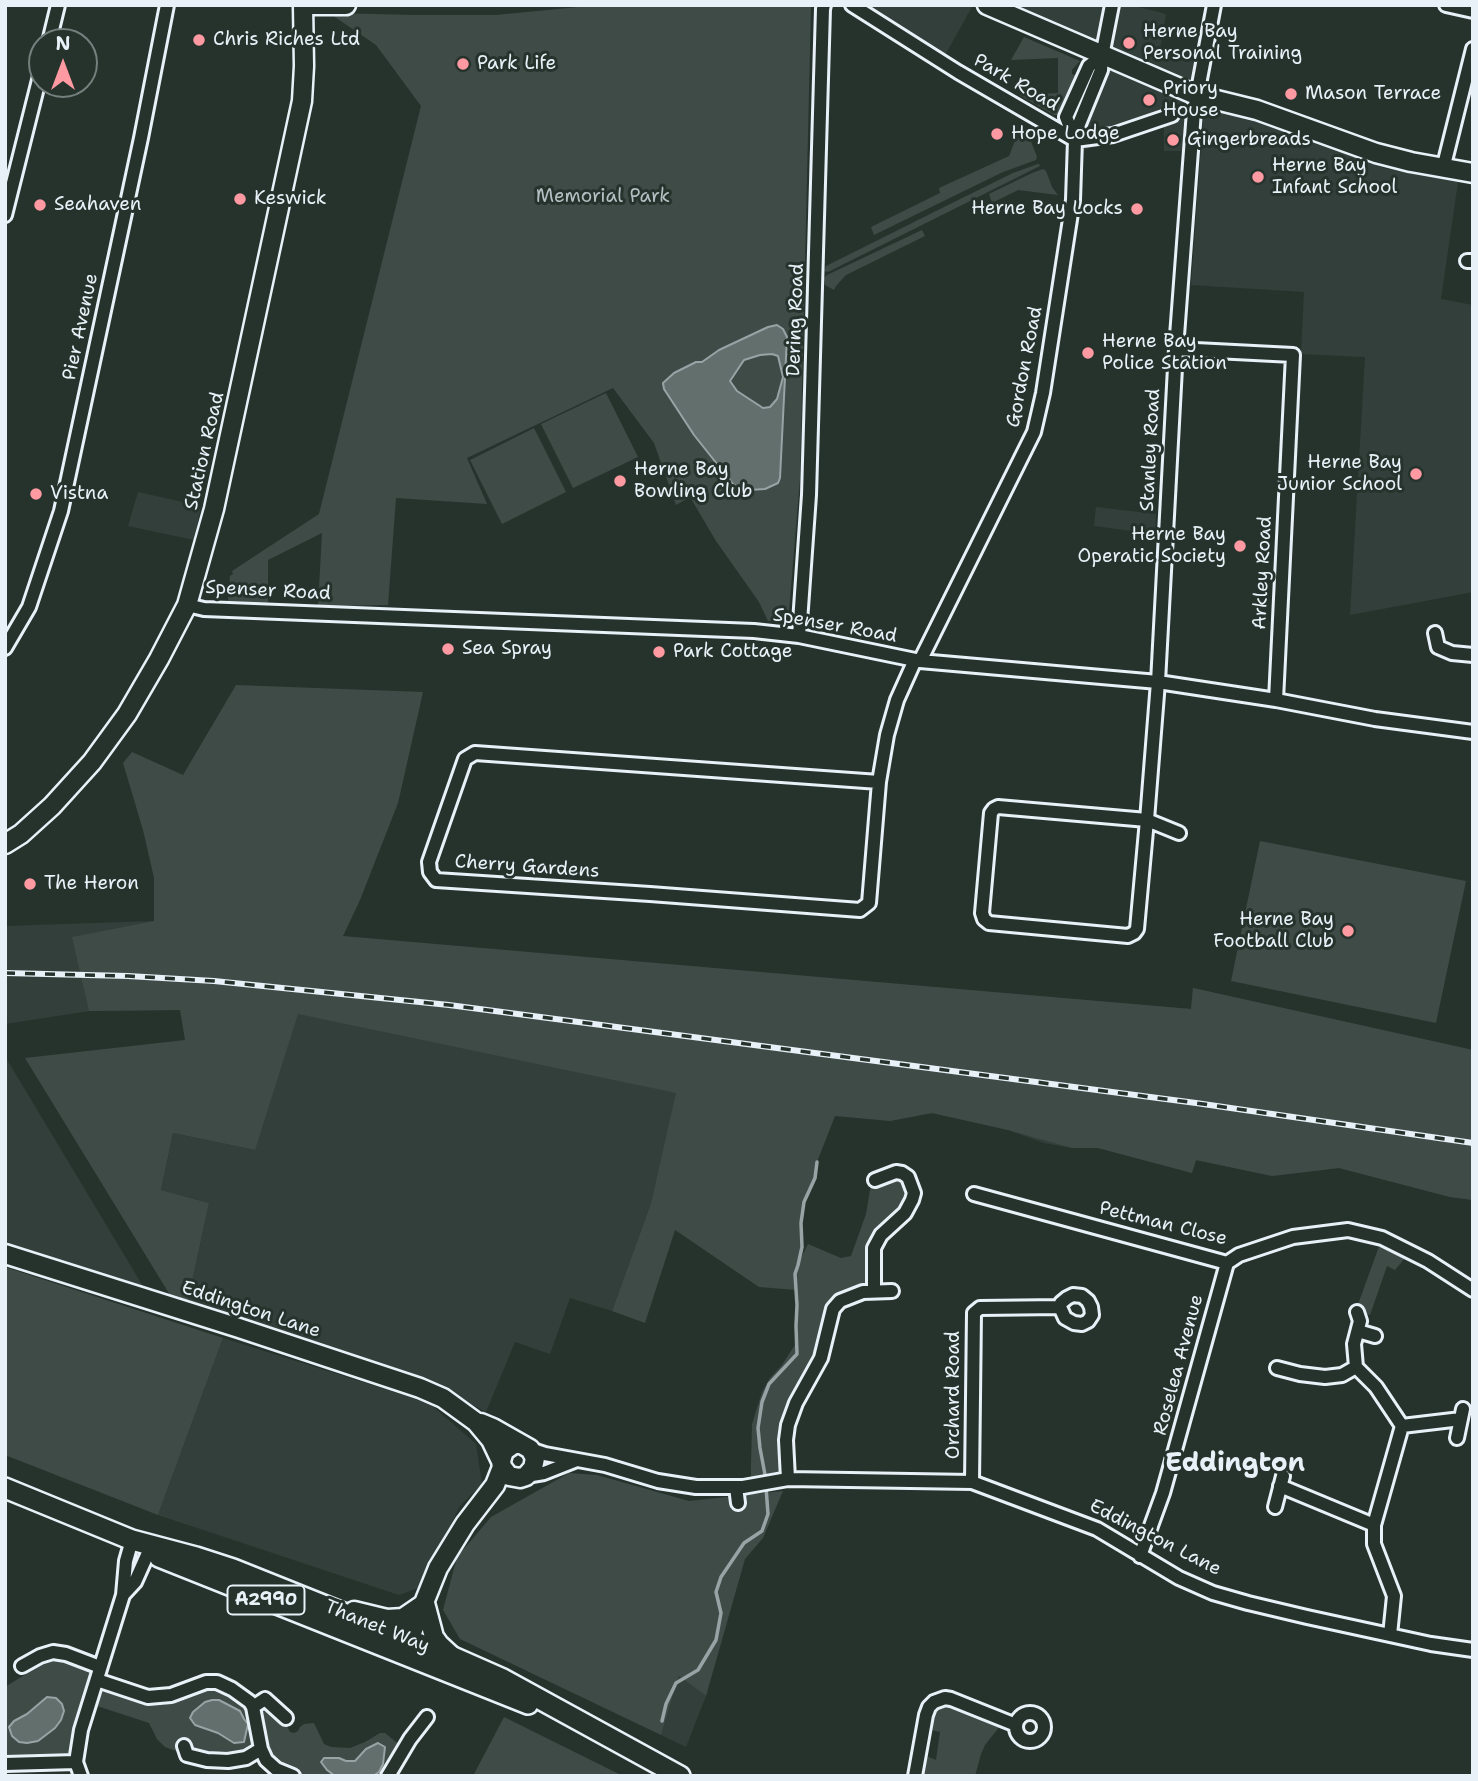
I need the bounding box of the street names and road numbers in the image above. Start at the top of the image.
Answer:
street label: Park Road [969,49,1063,117]
street label: Dering Road [783,263,809,377]
street label: Pier Avenue [59,271,103,383]
street label: Gordon Road [1002,304,1048,430]
street label: Stanley Road [1136,388,1166,512]
street label: Station Road [180,390,230,512]
street label: Arkley Road [1249,516,1277,630]
street label: Spenser Road [205,576,331,606]
street label: Spenser Road [771,604,899,648]
street label: Cherry Gardens [454,851,600,883]
street label: Pettman Close [1097,1197,1229,1251]
street label: Eddington Lane [179,1277,323,1343]
street label: Roselea Avenue [1149,1292,1209,1438]
street label: Orchard Road [943,1331,965,1459]
street label: Eddington Lane [1085,1495,1225,1581]
road number: A2990 [228,1586,304,1615]
street label: Thanet Way [321,1596,433,1658]

